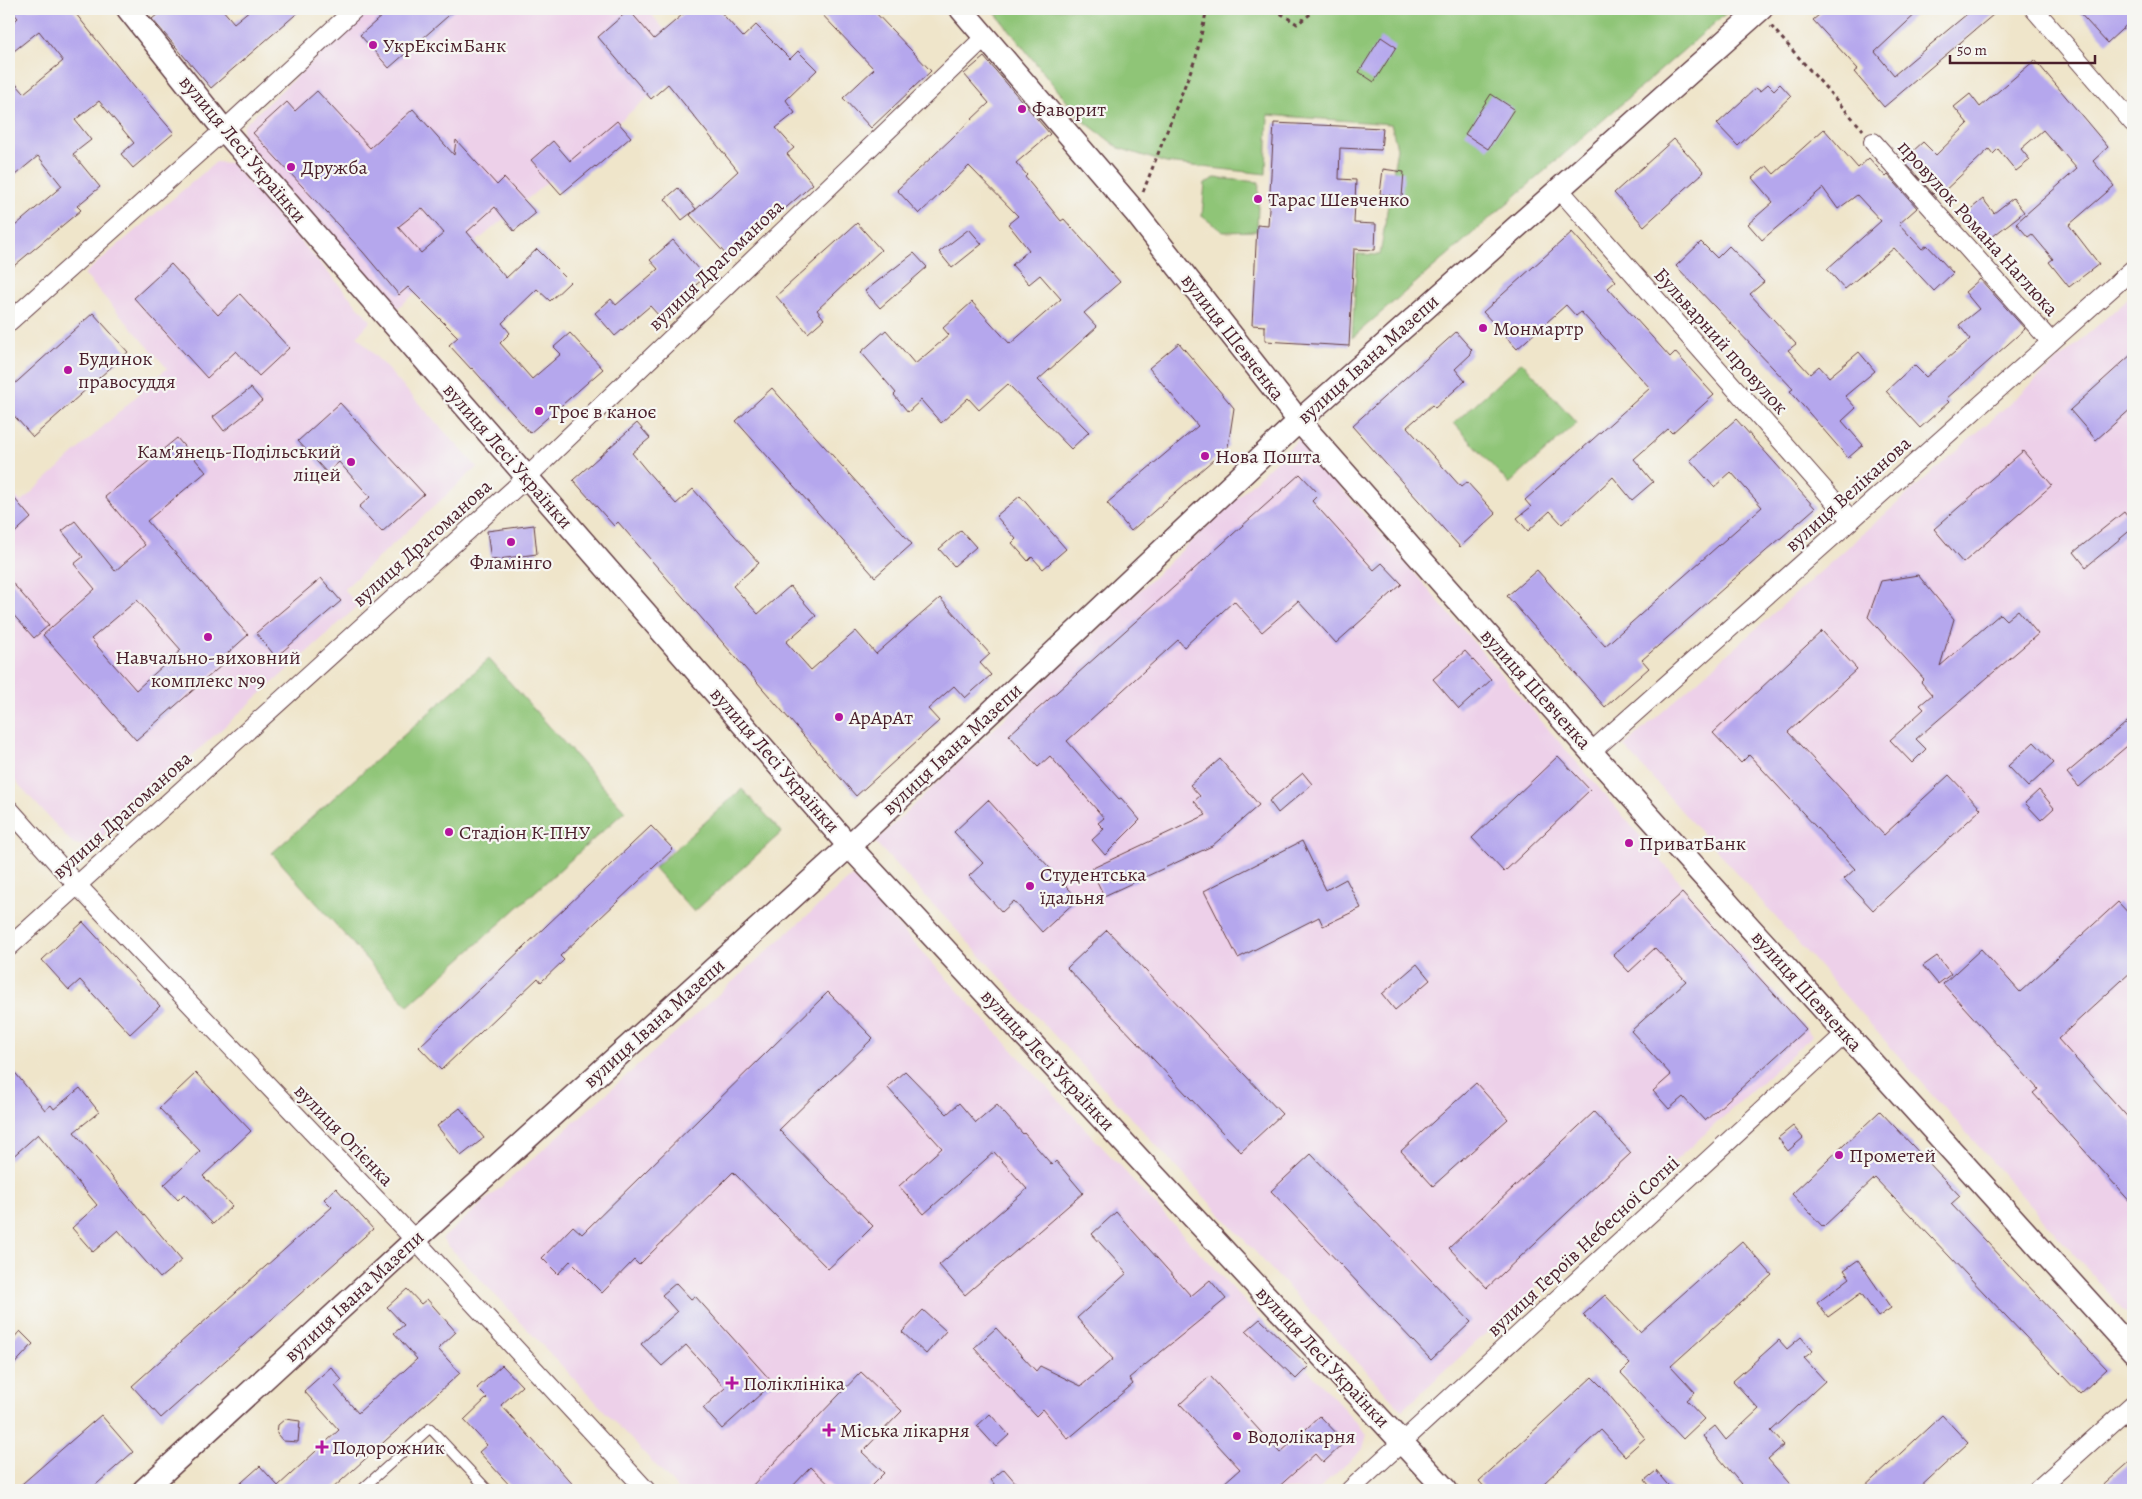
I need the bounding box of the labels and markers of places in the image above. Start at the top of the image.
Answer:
place label: УкрЕксімБанк [383,32,506,59]
marker: УкрЕксімБанк [367,39,379,51]
place label: Фаворит [1032,96,1106,123]
marker: Фаворит [1016,103,1028,115]
place label: Дружба [301,154,369,181]
marker: Дружба [285,161,297,173]
place label: Тарас Шевченко [1268,186,1409,213]
marker: Тарас Шевченко [1252,193,1264,205]
place label: Монмартр [1493,315,1584,342]
marker: Монмартр [1477,322,1489,334]
place label: Будинок правосуддя [78,345,176,395]
marker: Будинок правосуддя [62,364,74,376]
place label: Троє в каноє [549,398,657,425]
marker: Троє в каноє [533,405,545,417]
place label: Кам'янець-Подільський ліцей [137,438,341,488]
place label: Нова Пошта [1215,443,1322,470]
marker: Нова Пошта [1199,450,1211,462]
marker: Кам'янець-Подільський ліцей [345,456,357,468]
marker: Фламінго [505,536,517,548]
place label: Фламінго [470,549,552,576]
marker: Навчально-виховний комплекс №9 [202,631,214,643]
place label: Навчально-виховний комплекс №9 [115,644,301,694]
place label: АрАрАт [848,704,913,731]
marker: АрАрАт [833,711,845,723]
place label: Стадіон К-ПНУ [459,819,591,846]
marker: Стадіон К-ПНУ [443,826,455,838]
place label: ПриватБанк [1639,830,1746,857]
marker: ПриватБанк [1623,837,1635,849]
place label: Студентська їдальня [1040,861,1147,911]
marker: Студентська їдальня [1024,880,1036,892]
place label: Прометей [1849,1142,1936,1169]
marker: Прометей [1833,1149,1845,1161]
place label: Поліклініка [743,1370,846,1397]
marker: Поліклініка [725,1376,739,1390]
place label: Міська лікарня [840,1417,970,1444]
marker: Міська лікарня [822,1423,836,1437]
place label: Водолікарня [1247,1423,1355,1450]
marker: Водолікарня [1231,1430,1243,1442]
place label: Подорожник [332,1434,445,1461]
marker: Подорожник [316,1441,328,1453]

